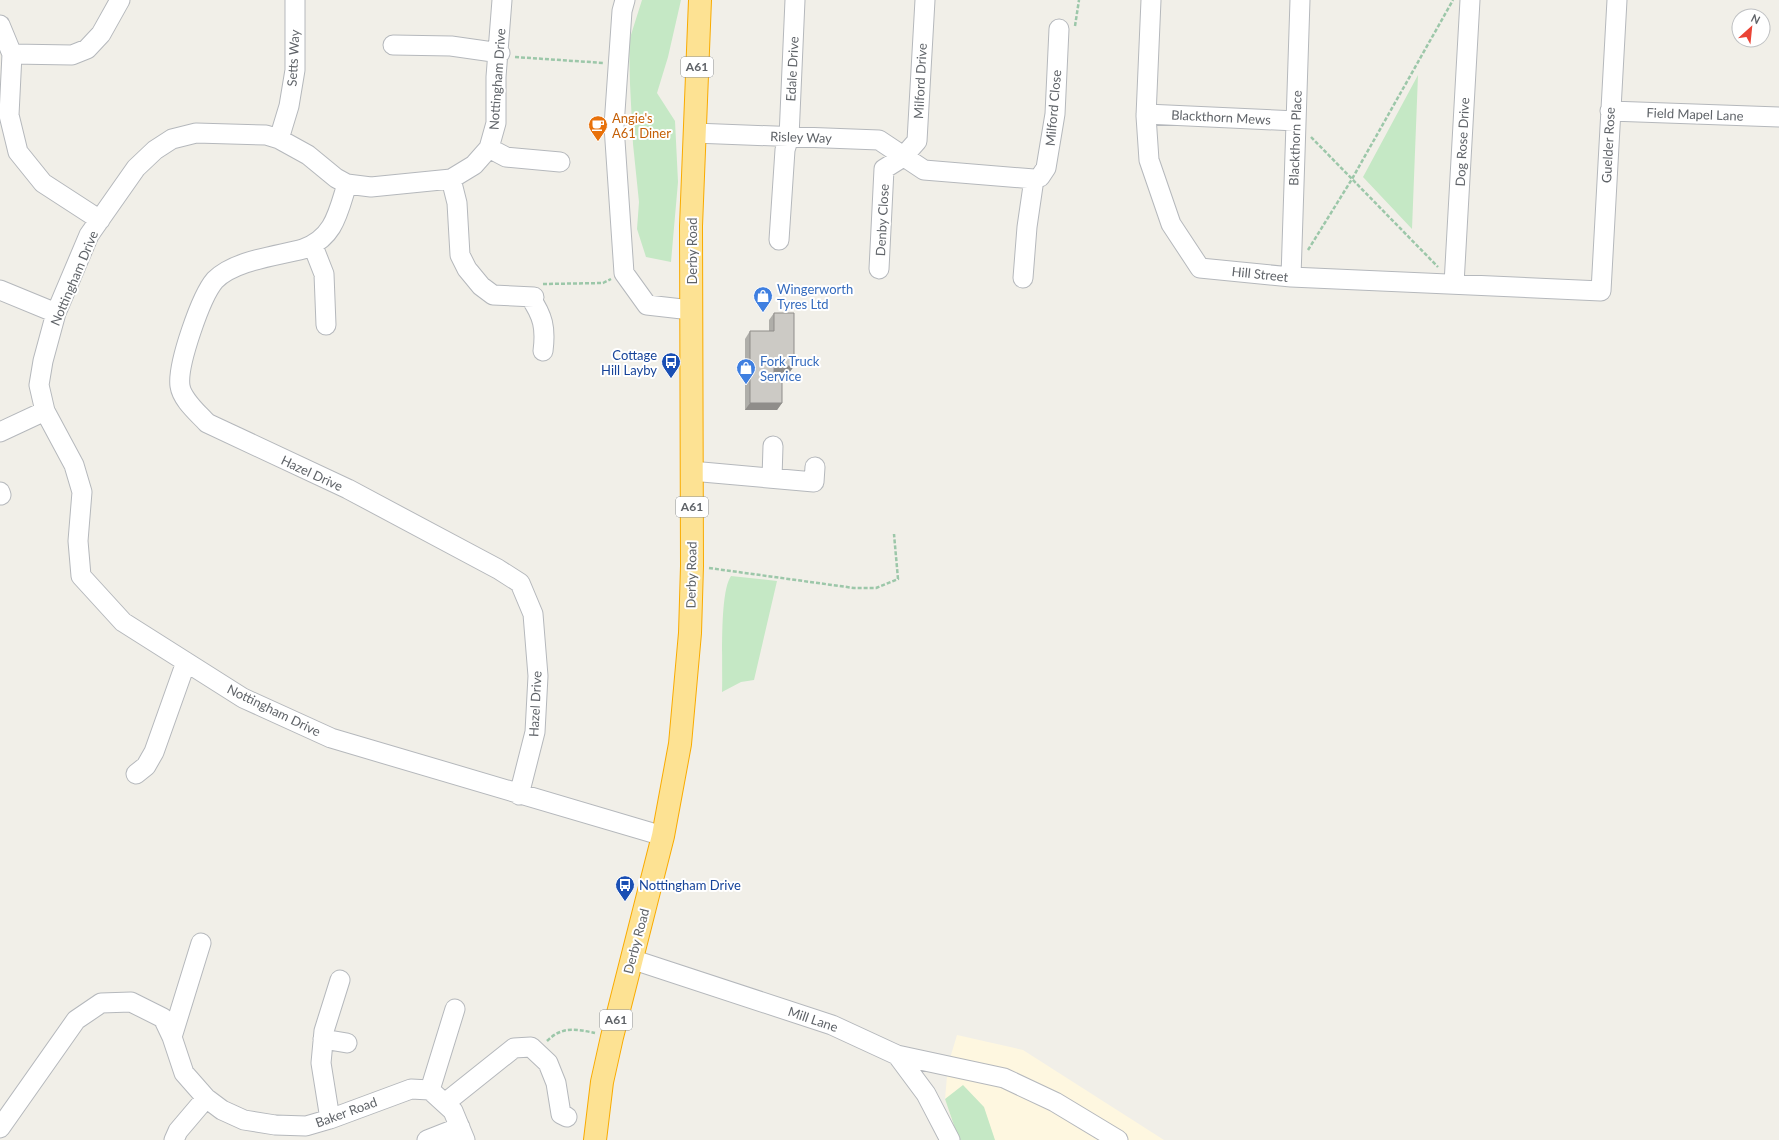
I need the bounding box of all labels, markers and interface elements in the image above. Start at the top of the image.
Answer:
north arrow [1731,8,1771,48]
text: N [1749,11,1762,26]
street label: Nottingham Drive [485,28,509,130]
street label: Setts Way [284,29,303,87]
street label: Edale Drive [782,36,802,102]
street label: Milford Drive [910,43,930,119]
road number: A61 [681,57,713,77]
street label: Milford Close [1042,69,1064,147]
street label: Blackthorn Place [1285,90,1305,186]
street label: Dog Rose Drive [1452,97,1472,187]
street label: Field Mapel Lane [1646,104,1744,124]
street label: Blackthorn Mews [1171,106,1272,128]
street label: Guelder Rose [1598,106,1618,183]
place label: Angie's A61 Diner [612,110,671,141]
cafe icon: Angie's A61 Diner [587,114,609,142]
street label: Risley Way [770,128,832,146]
street label: Denby Close [872,183,892,257]
street label: Derby Road [684,217,700,285]
street label: Nottingham Drive [47,228,101,328]
street label: Hill Street [1231,263,1289,285]
place label: Wingerworth Tyres Ltd [777,281,853,312]
shop icon: Wingerworth Tyres Ltd [752,285,774,313]
place label: Cottage Hill Layby [601,347,657,378]
bus stop icon: Cottage Hill Layby [660,351,682,379]
place label: Fork Truck Service [760,353,820,384]
shop icon: Fork Truck Service [735,357,757,385]
street label: Hazel Drive [279,452,345,494]
road number: A61 [676,497,708,517]
street label: Derby Road [682,541,700,609]
street label: Hazel Drive [525,670,545,737]
street label: Nottingham Drive [225,680,323,740]
bus stop icon: Nottingham Drive [614,874,636,902]
place label: Nottingham Drive [639,877,741,893]
street label: Derby Road [620,907,652,975]
street label: Mill Lane [786,1003,840,1035]
road number: A61 [600,1010,632,1030]
street label: Baker Road [313,1093,379,1131]

